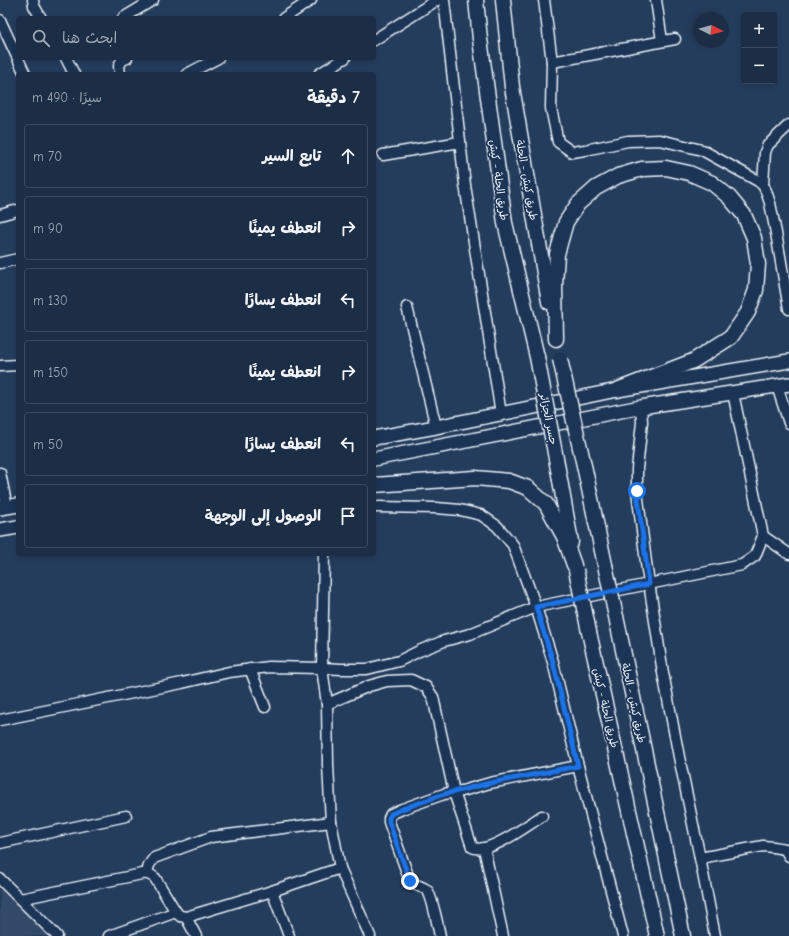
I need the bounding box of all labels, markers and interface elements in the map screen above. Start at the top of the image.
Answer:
north arrow [693,12,729,48]
map controls [741,12,777,84]
button: + [741,12,777,48]
search box [16,16,376,60]
icon: search [30,27,52,49]
text: ابحث هنا [62,29,117,47]
button: − [741,48,777,84]
text: 7 دقيقة [307,88,360,107]
text: سيرًا · 490 m [32,90,102,105]
street label: طريق الحلة - كيش [486,139,511,221]
street label: طريق كيش - الحلة [513,139,540,221]
icon: ahead [337,145,359,167]
text: تابع السير [262,147,321,165]
text: 70 m [33,149,62,164]
icon: right [337,217,359,239]
text: انعطف يمينًا [249,219,321,237]
text: 90 m [33,221,63,236]
icon: left [337,289,359,311]
text: انعطف يسارًا [245,291,321,309]
text: 130 m [33,293,68,308]
icon: right [337,361,359,383]
text: انعطف يمينًا [249,363,321,381]
text: 150 m [33,365,68,380]
street label: جسر الجزائر [537,391,560,446]
icon: left [337,433,359,455]
text: انعطف يسارًا [245,435,321,453]
text: 50 m [33,437,63,452]
route start [628,482,646,500]
icon: arrive [337,505,359,527]
text: الوصول إلى الوجهة [205,507,321,525]
street label: طريق كيش - الحلة [619,662,648,744]
street label: طريق الحلة - كيش [590,667,621,749]
route end [401,872,419,890]

